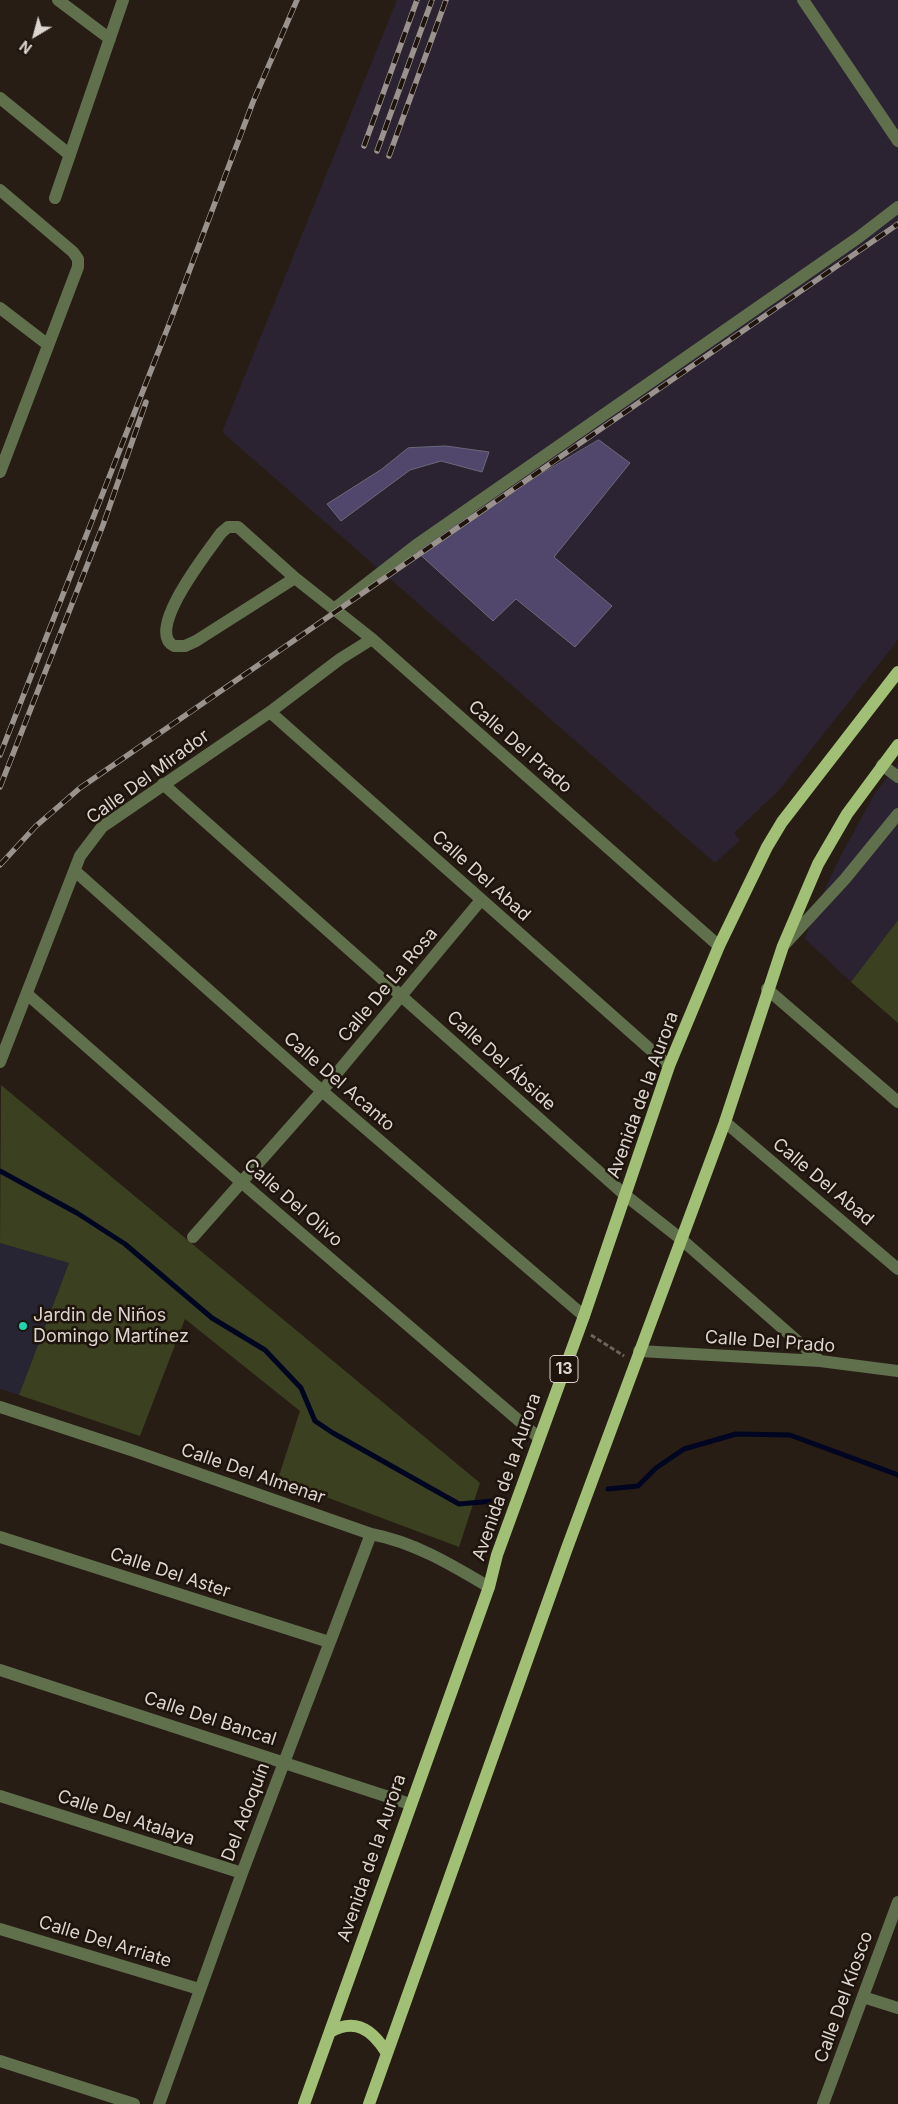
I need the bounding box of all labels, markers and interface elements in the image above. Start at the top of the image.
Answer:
north arrow [10,10,60,60]
text: N [16,37,35,57]
street label: Calle Del Prado [464,696,576,798]
street label: Calle Del Mirador [82,725,214,829]
street label: Calle Del Abad [427,826,535,926]
street label: Calle De La Rosa [334,923,442,1047]
street label: Calle Del Ábside [442,1006,560,1116]
street label: Avenida de la Aurora [603,1009,683,1181]
street label: Calle Del Acanto [279,1028,399,1136]
street label: Calle Del Abad [768,1133,878,1231]
street label: Calle Del Olivo [239,1154,347,1252]
place label: Jardin de Niños Domingo Martínez [33,1305,189,1348]
marker: Jardin de Niños Domingo Martínez [17,1320,29,1332]
street label: Calle Del Prado [704,1327,836,1357]
road number: 13 [550,1356,578,1382]
street label: Avenida de la Aurora [468,1390,546,1564]
street label: Calle Del Almenar [178,1439,328,1509]
street label: Calle Del Aster [107,1543,233,1603]
street label: Calle Del Bancal [141,1687,279,1751]
street label: Del Adoquín [217,1760,275,1864]
street label: Avenida de la Aurora [333,1771,411,1945]
street label: Calle Del Atalaya [55,1786,197,1850]
street label: Calle Del Arriate [36,1912,174,1972]
street label: Calle Del Kiosco [810,1928,878,2066]

